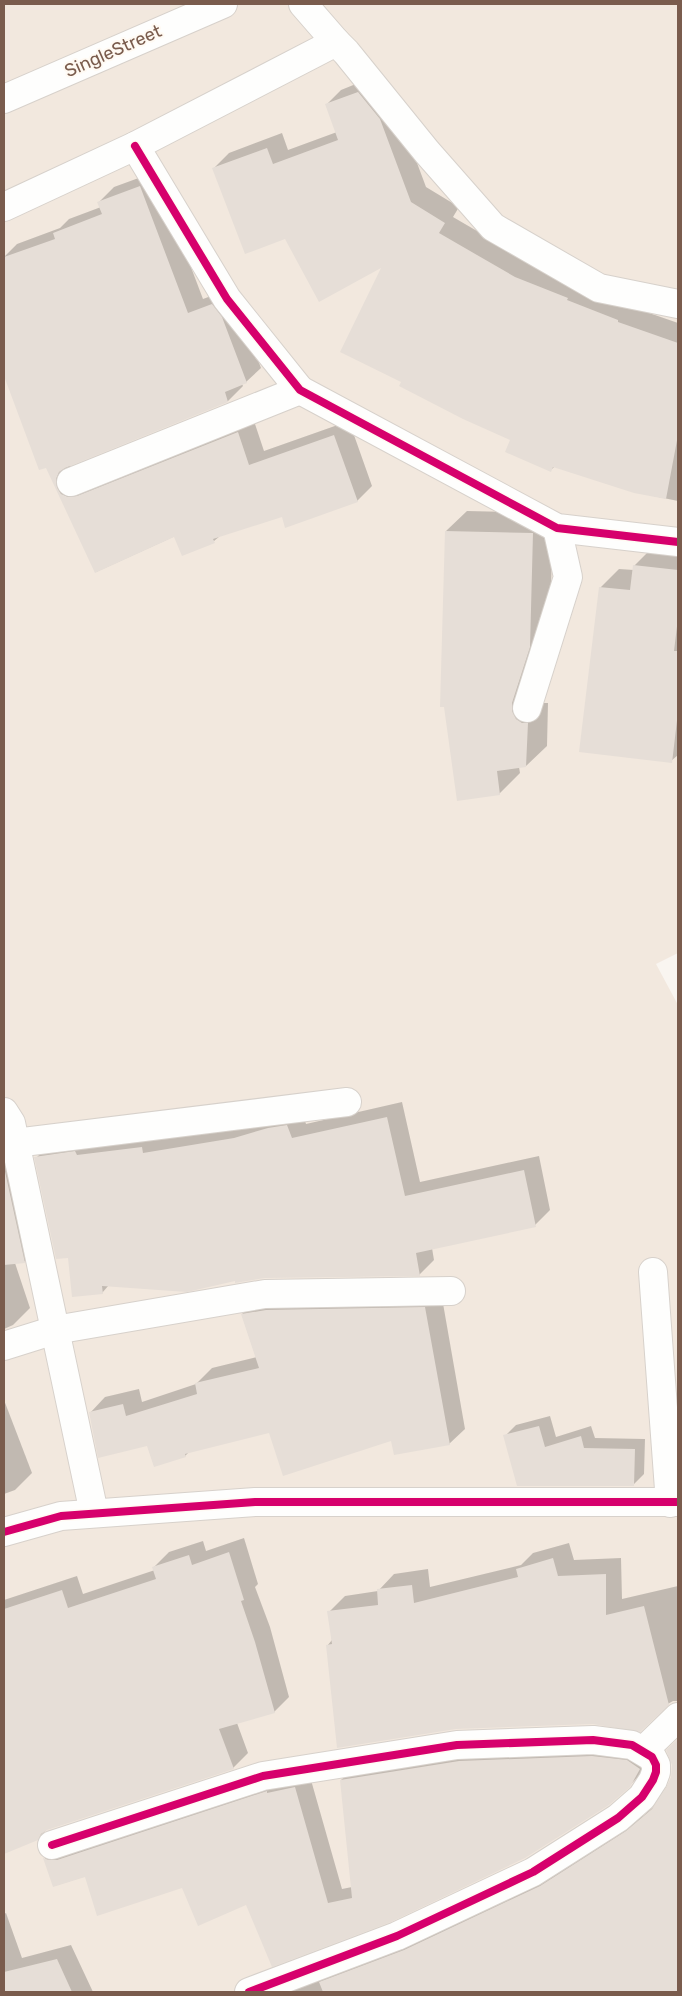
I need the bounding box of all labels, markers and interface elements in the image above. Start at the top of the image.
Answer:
street label: SingleStreet [61,20,165,82]

